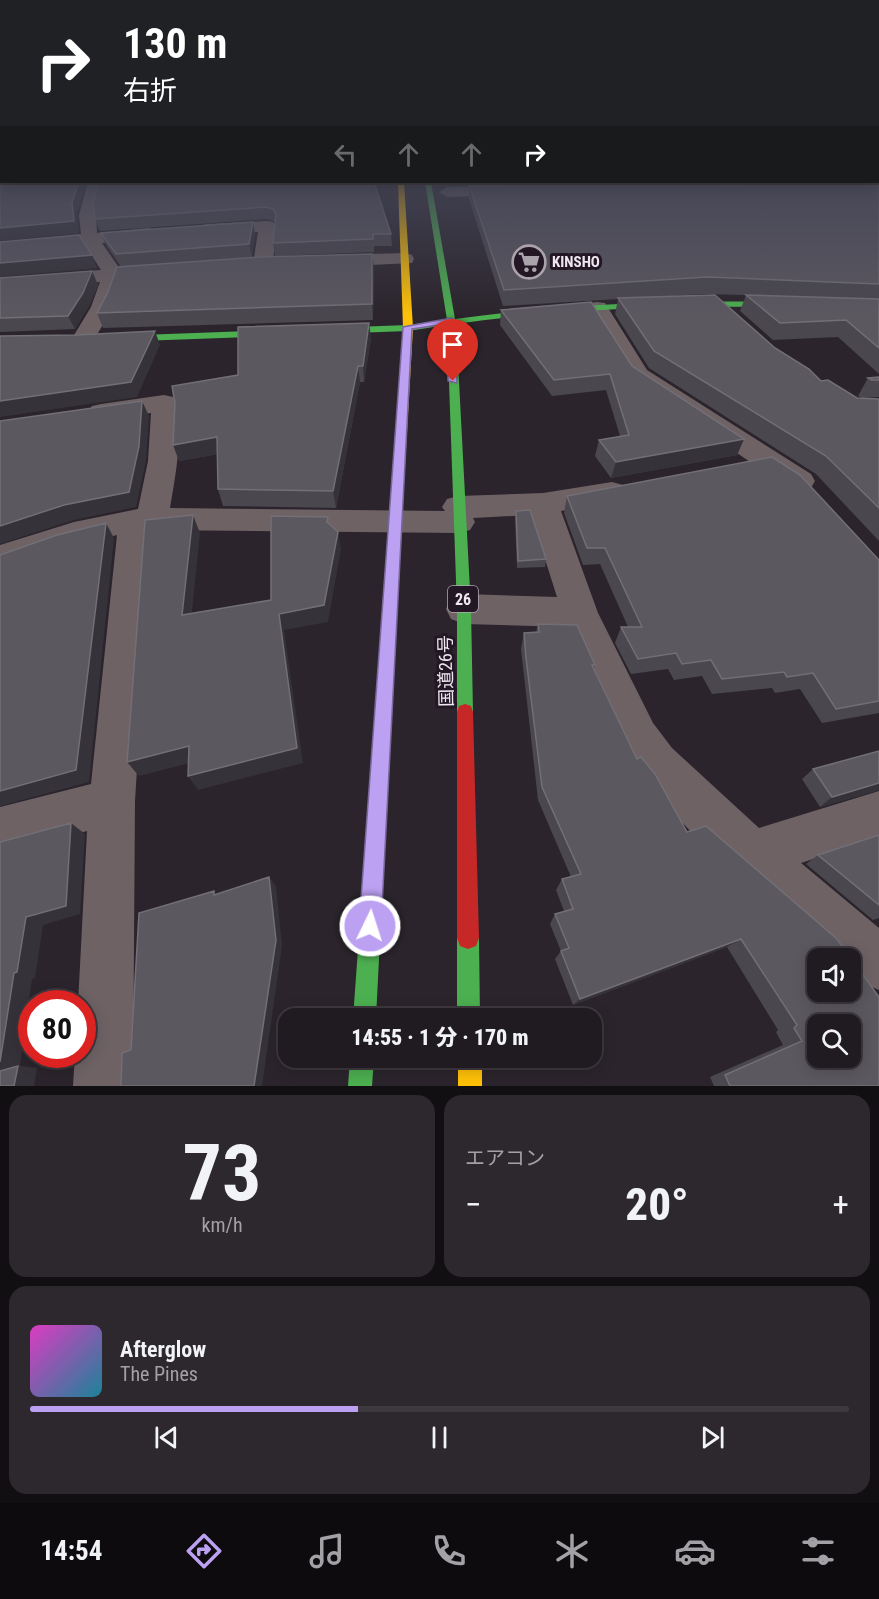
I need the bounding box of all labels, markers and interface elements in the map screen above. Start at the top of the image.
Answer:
text: 130 m [123,19,228,68]
icon: right [24,24,102,102]
text: 右折 [123,75,177,107]
icon: left [329,138,362,171]
icon: ahead [392,138,425,171]
icon: ahead [455,138,488,171]
icon: right [518,138,551,171]
supermarket icon: KINSHO [511,244,547,280]
place label: KINSHO [552,253,600,271]
pin [427,319,478,381]
icon: arrive [436,328,469,361]
road number: 26 [448,586,478,612]
street label: 国道26号 [434,635,457,707]
position arrow [338,894,402,958]
map controls [807,948,861,1068]
button: sound [807,948,861,1002]
speed limit sign: 80 [18,990,96,1068]
button: search [807,1014,861,1068]
text: 14:55 · 1 分 · 170 m [351,1025,529,1050]
text: 73 [183,1128,261,1219]
text: エアコン [465,1146,545,1170]
text: 20° [625,1178,689,1231]
text: − [465,1185,482,1224]
text: + [833,1185,849,1224]
text: km/h [201,1213,243,1237]
text: Afterglow [120,1337,206,1362]
text: The Pines [120,1362,198,1386]
icon: previous [150,1421,183,1454]
icon: pause [423,1421,456,1454]
icon: next [696,1421,729,1454]
icon: directions [183,1530,225,1572]
icon: music [306,1530,348,1572]
icon: phone [428,1530,470,1572]
icon: climate [551,1530,593,1572]
icon: car [674,1530,716,1572]
icon: filters [797,1530,839,1572]
text: 14:54 [40,1535,102,1567]

